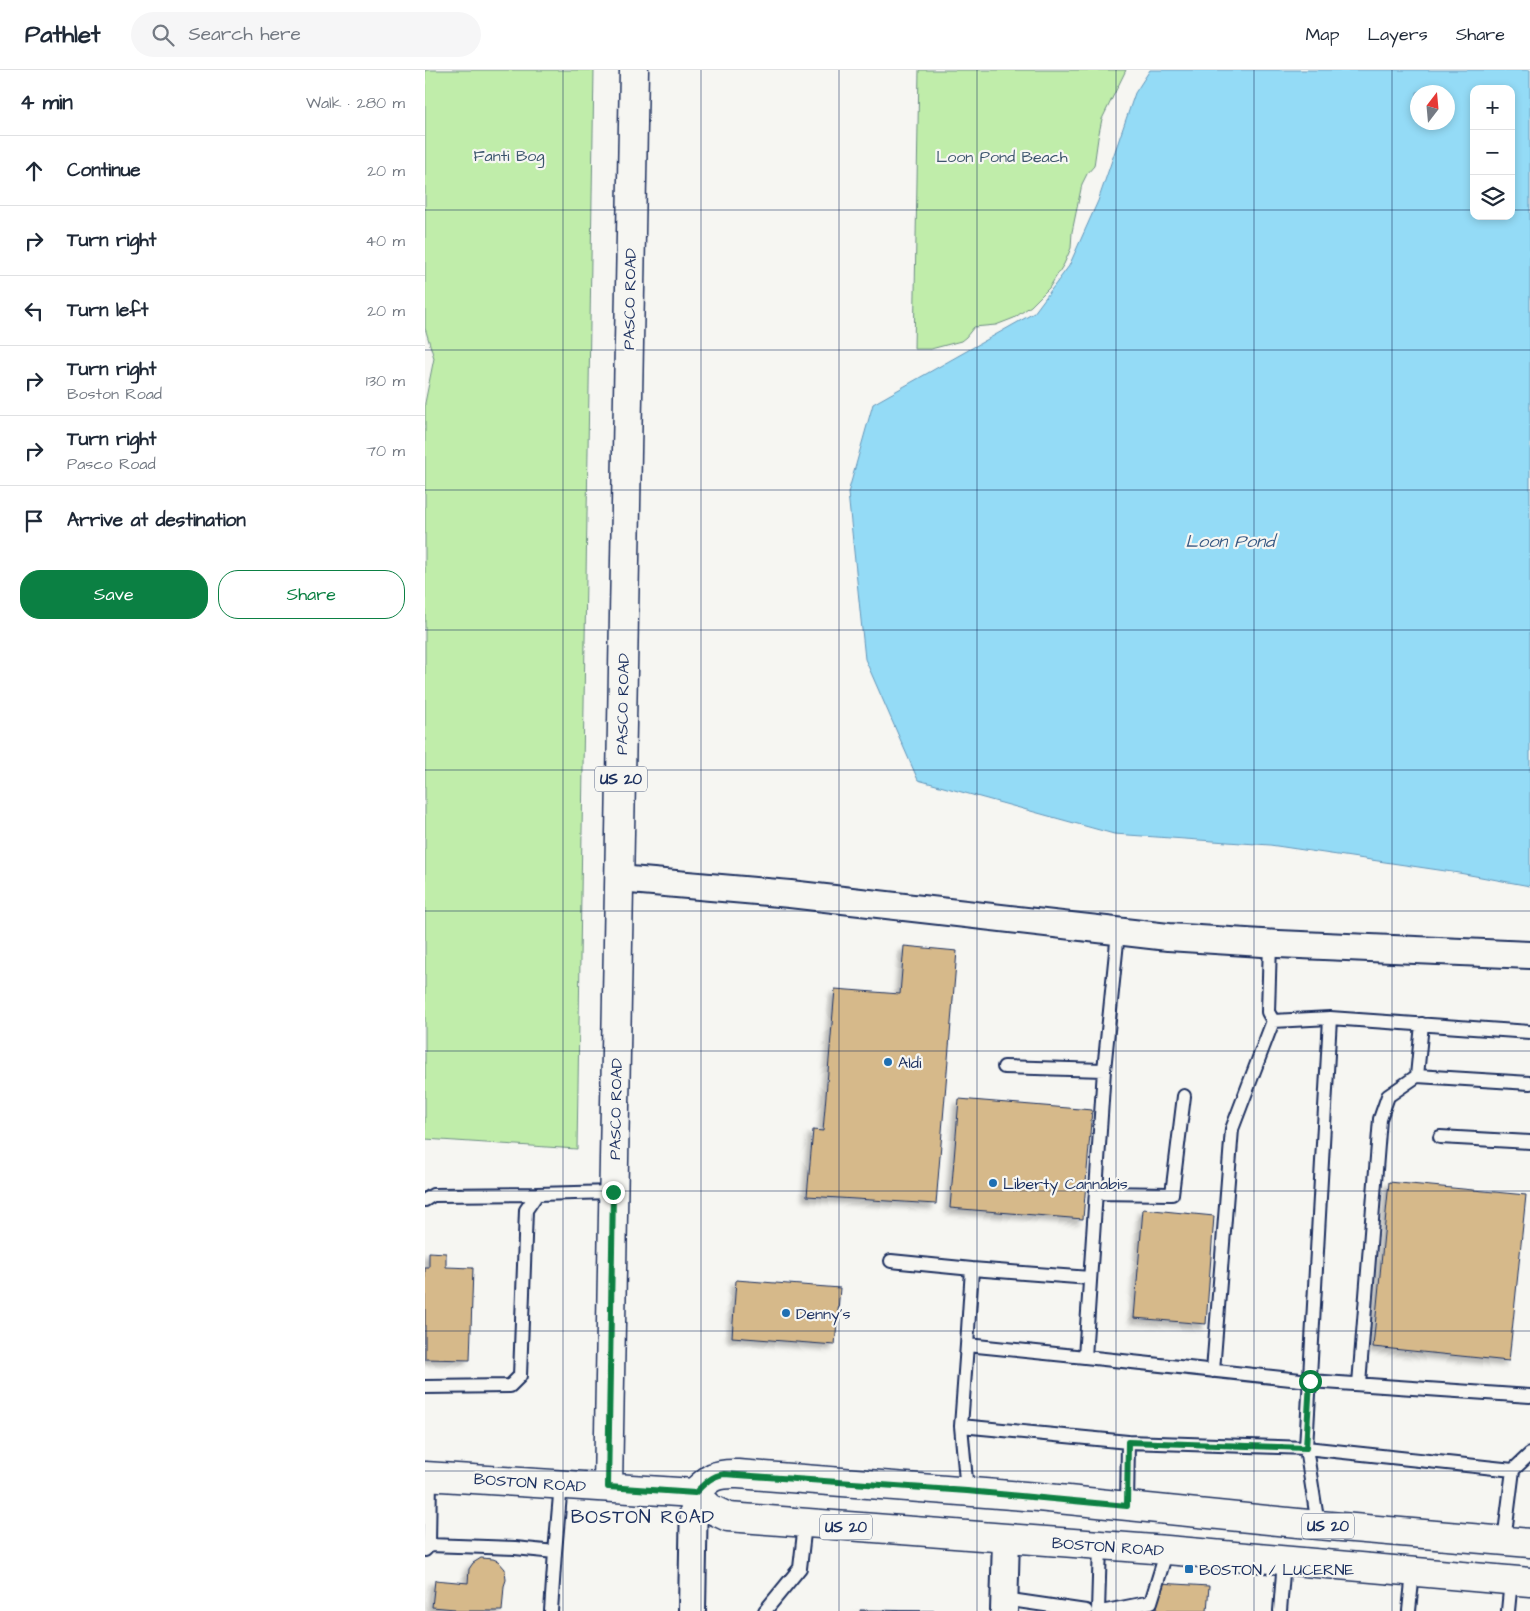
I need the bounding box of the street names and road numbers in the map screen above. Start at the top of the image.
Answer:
street label: PASCO ROAD [618,248,642,350]
street label: PASCO ROAD [611,653,635,755]
road number: US 20 [595,766,647,792]
street label: PASCO ROAD [604,1058,628,1160]
street label: BOSTON ROAD [473,1468,587,1498]
road number: US 20 [820,1514,872,1540]
road number: US 20 [1302,1514,1354,1538]
street label: BOSTON ROAD [1051,1532,1165,1562]

